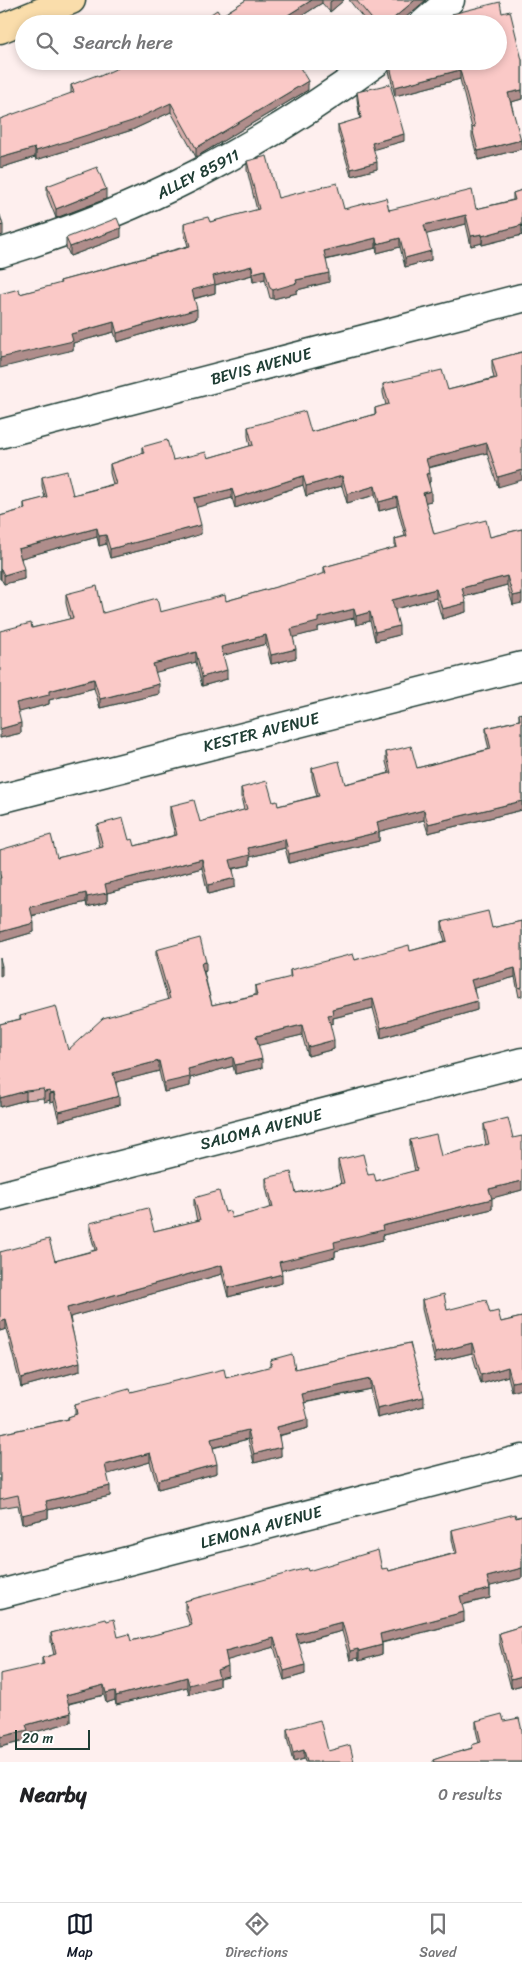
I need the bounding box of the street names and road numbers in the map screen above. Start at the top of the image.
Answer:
street label: ALLEY 85911 [150,141,245,208]
street label: BEVIS AVENUE [207,338,316,393]
street label: KESTER AVENUE [200,703,323,760]
street label: SALOMA AVENUE [197,1100,326,1158]
street label: LEMONA AVENUE [197,1496,326,1557]

